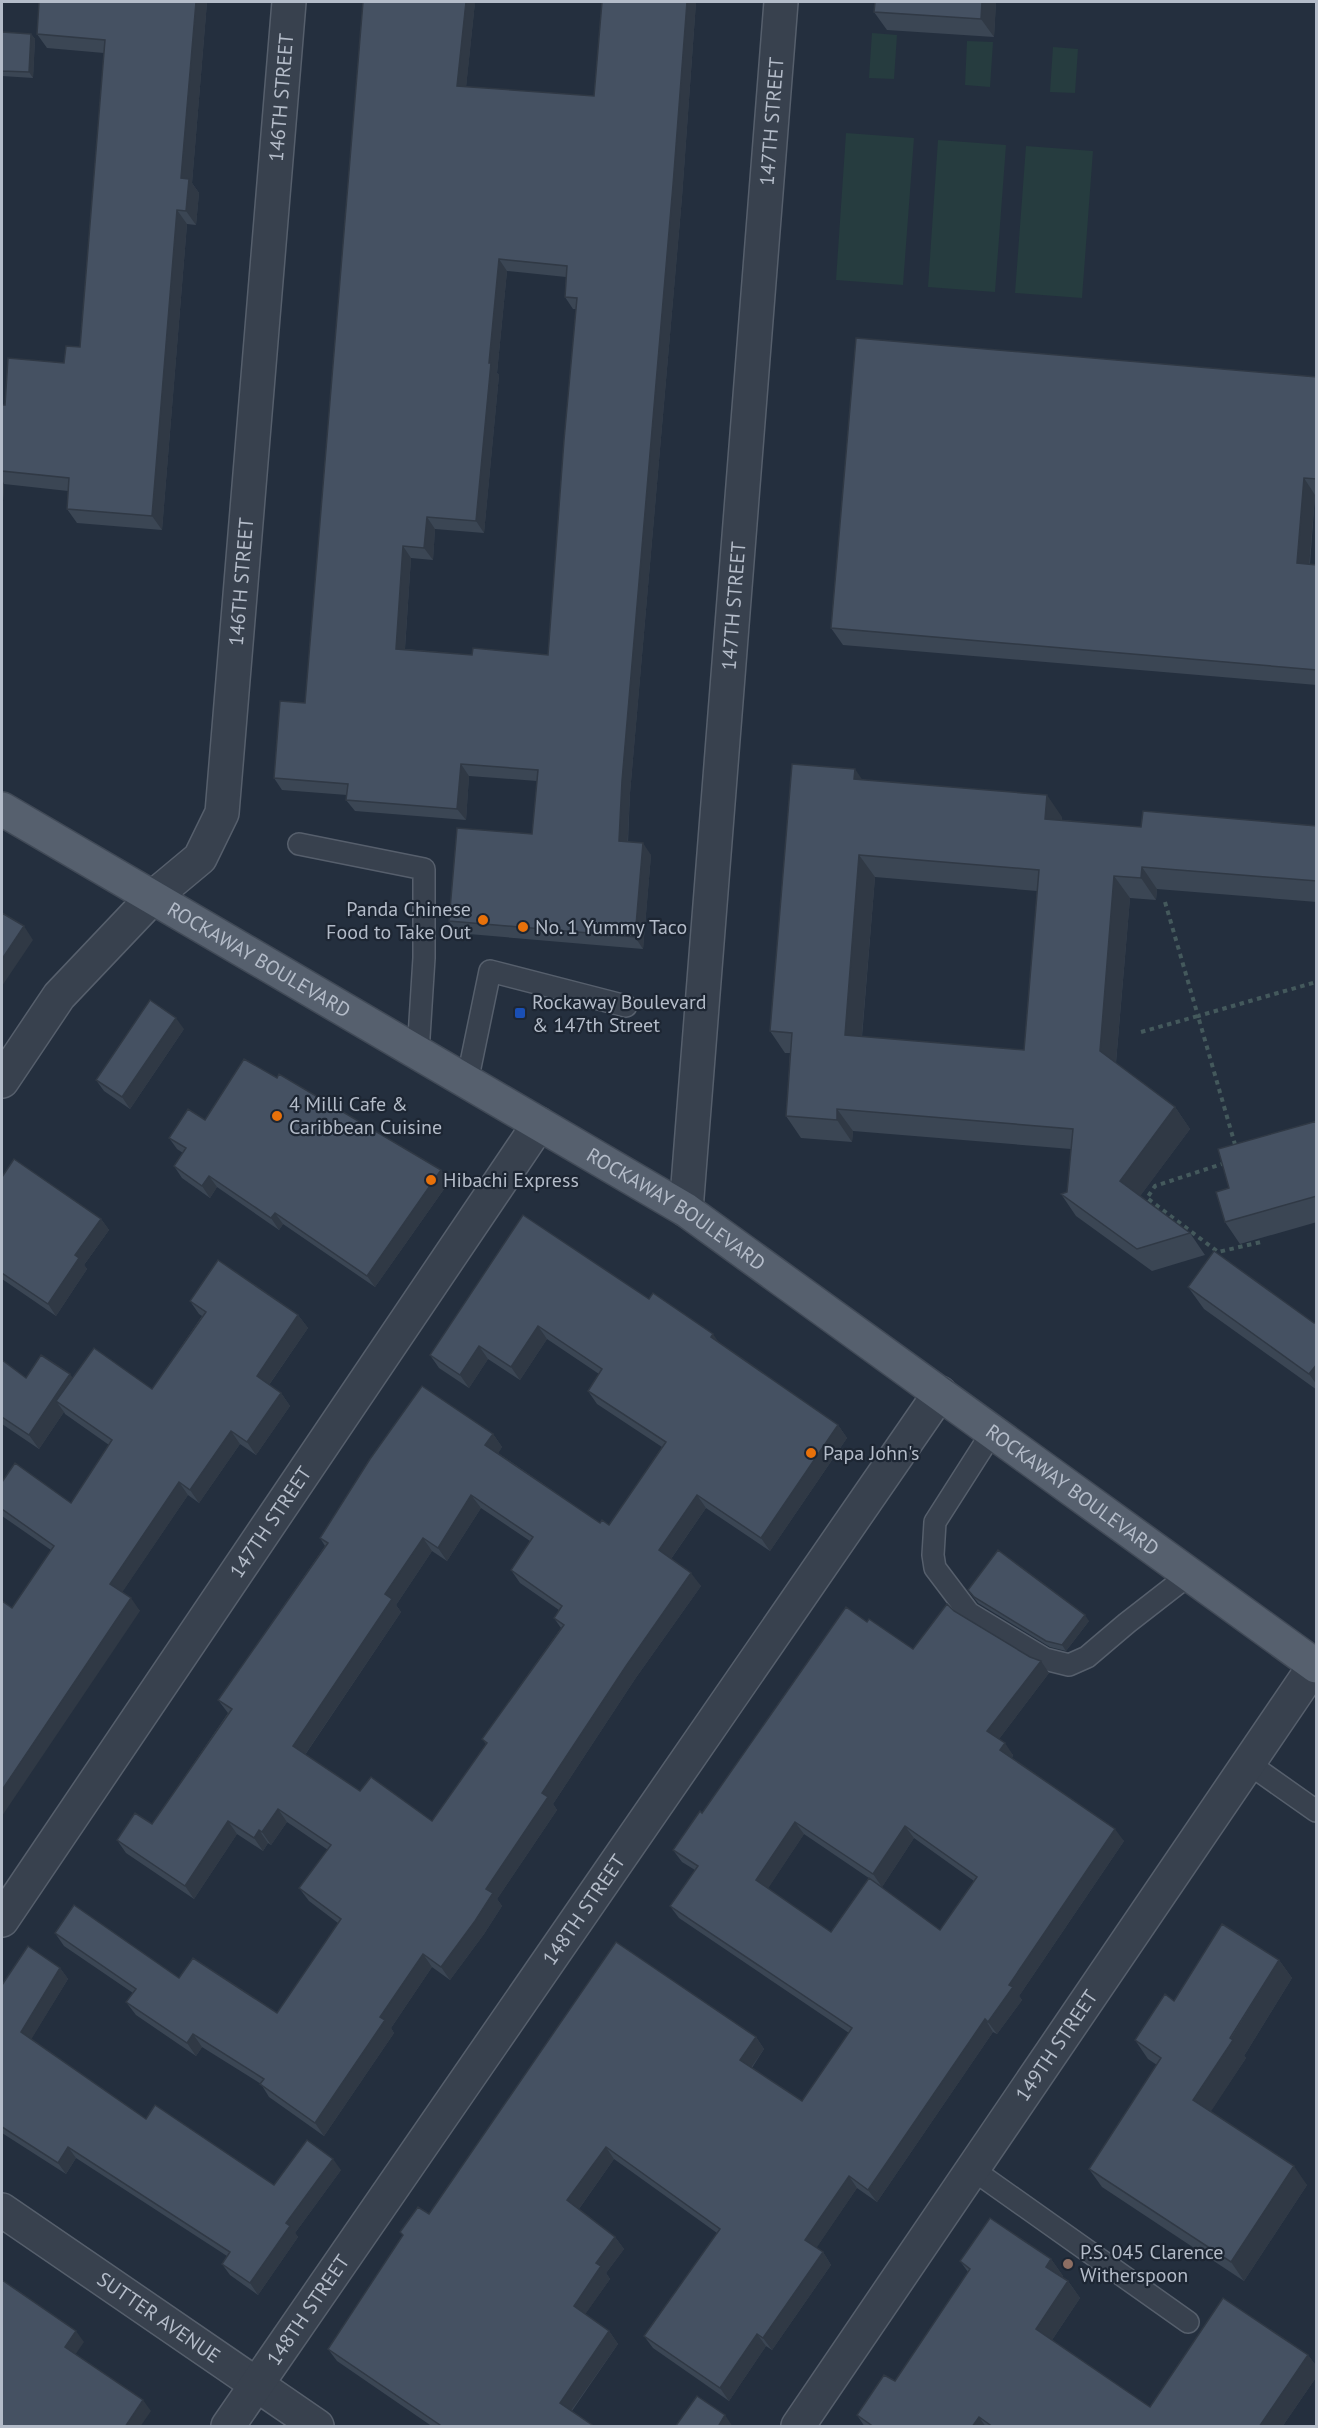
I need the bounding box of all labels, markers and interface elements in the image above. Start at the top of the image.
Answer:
street label: 146TH STREET [263,32,299,163]
street label: 147TH STREET [754,56,790,187]
street label: 146TH STREET [223,517,259,647]
street label: 147TH STREET [715,541,752,671]
street label: ROCKAWAY BOULEVARD [163,896,355,1024]
place label: Panda Chinese Food to Take Out [326,896,471,945]
marker: Panda Chinese Food to Take Out [476,913,490,927]
place label: No. 1 Yummy Taco [535,914,687,940]
marker: No. 1 Yummy Taco [516,920,530,934]
place label: Rockaway Boulevard & 147th Street [532,989,707,1038]
marker: Rockaway Boulevard & 147th Street [513,1006,527,1020]
place label: 4 Milli Cafe & Caribbean Cuisine [289,1091,442,1140]
marker: 4 Milli Cafe & Caribbean Cuisine [270,1109,284,1123]
street label: ROCKAWAY BOULEVARD [582,1142,771,1276]
place label: Hibachi Express [443,1167,579,1193]
marker: Hibachi Express [424,1173,438,1187]
street label: ROCKAWAY BOULEVARD [981,1418,1164,1561]
place label: Papa John's [823,1440,919,1466]
marker: Papa John's [804,1446,818,1460]
street label: 147TH STREET [224,1461,317,1583]
street label: 148TH STREET [537,1849,631,1970]
street label: 149TH STREET [1010,1985,1103,2106]
place label: P.S. 045 Clarence Witherspoon [1080,2239,1223,2288]
street label: 148TH STREET [261,2249,355,2370]
marker: P.S. 045 Clarence Witherspoon [1061,2257,1075,2271]
street label: SUTTER AVENUE [92,2266,225,2369]

